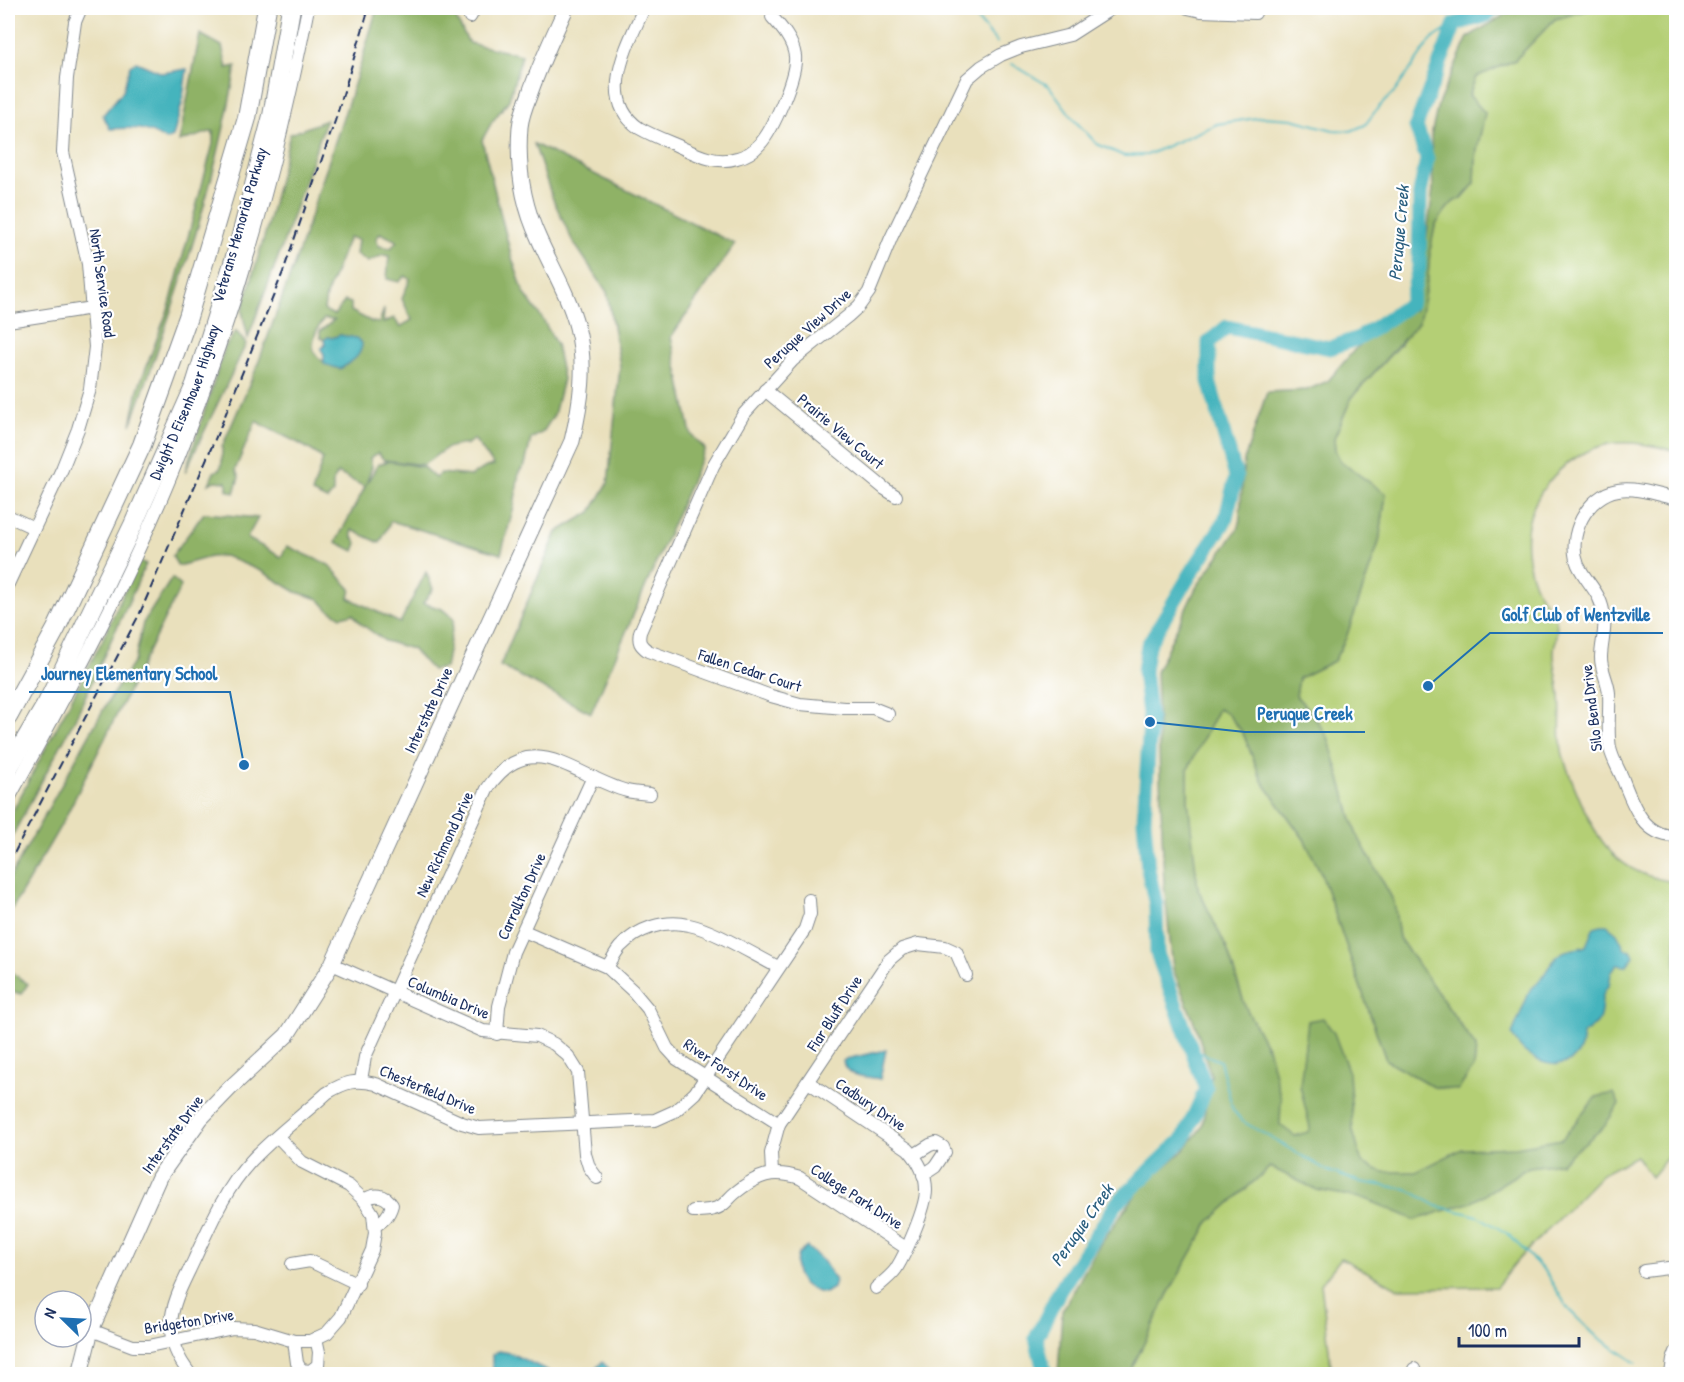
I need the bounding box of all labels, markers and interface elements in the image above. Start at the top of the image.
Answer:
street label: Veterans Memorial Parkway [206,144,272,305]
water label: Peruque Creek [1382,183,1415,282]
street label: North Service Road [84,227,122,339]
street label: Peruque View Drive [759,282,856,373]
street label: Dwight D Eisenhower Highway [144,321,224,483]
street label: Prairie View Court [793,388,889,474]
callout: Golf Club of Wentzville [1490,597,1663,633]
text: Golf Club of Wentzville [1502,602,1651,627]
street label: Fallen Cedar Court [695,643,805,697]
callout: Journey Elementary School [29,656,230,692]
text: Journey Elementary School [41,661,218,687]
street label: Interstate Drive [398,663,458,757]
street label: Silo Bend Drive [1575,663,1607,753]
callout: Peruque Creek [1245,696,1365,732]
text: Peruque Creek [1257,701,1353,727]
street label: New Richmond Drive [410,787,478,900]
street label: Carrollton Drive [491,848,551,943]
street label: Columbia Drive [405,970,494,1024]
street label: Fiar Bluff Drive [801,970,867,1056]
street label: River Forst Drive [679,1033,773,1106]
street label: Chesterfield Drive [376,1059,480,1120]
street label: Cadbury Drive [831,1072,911,1136]
street label: Interstate Drive [136,1090,208,1178]
street label: College Park Drive [806,1158,908,1234]
water label: Peruque Creek [1044,1177,1120,1271]
north arrow [33,1289,93,1349]
street label: Bridgeton Drive [143,1303,236,1339]
text: N [38,1304,61,1321]
scale bar [1459,1310,1579,1348]
text: 100 m [1468,1318,1507,1343]

